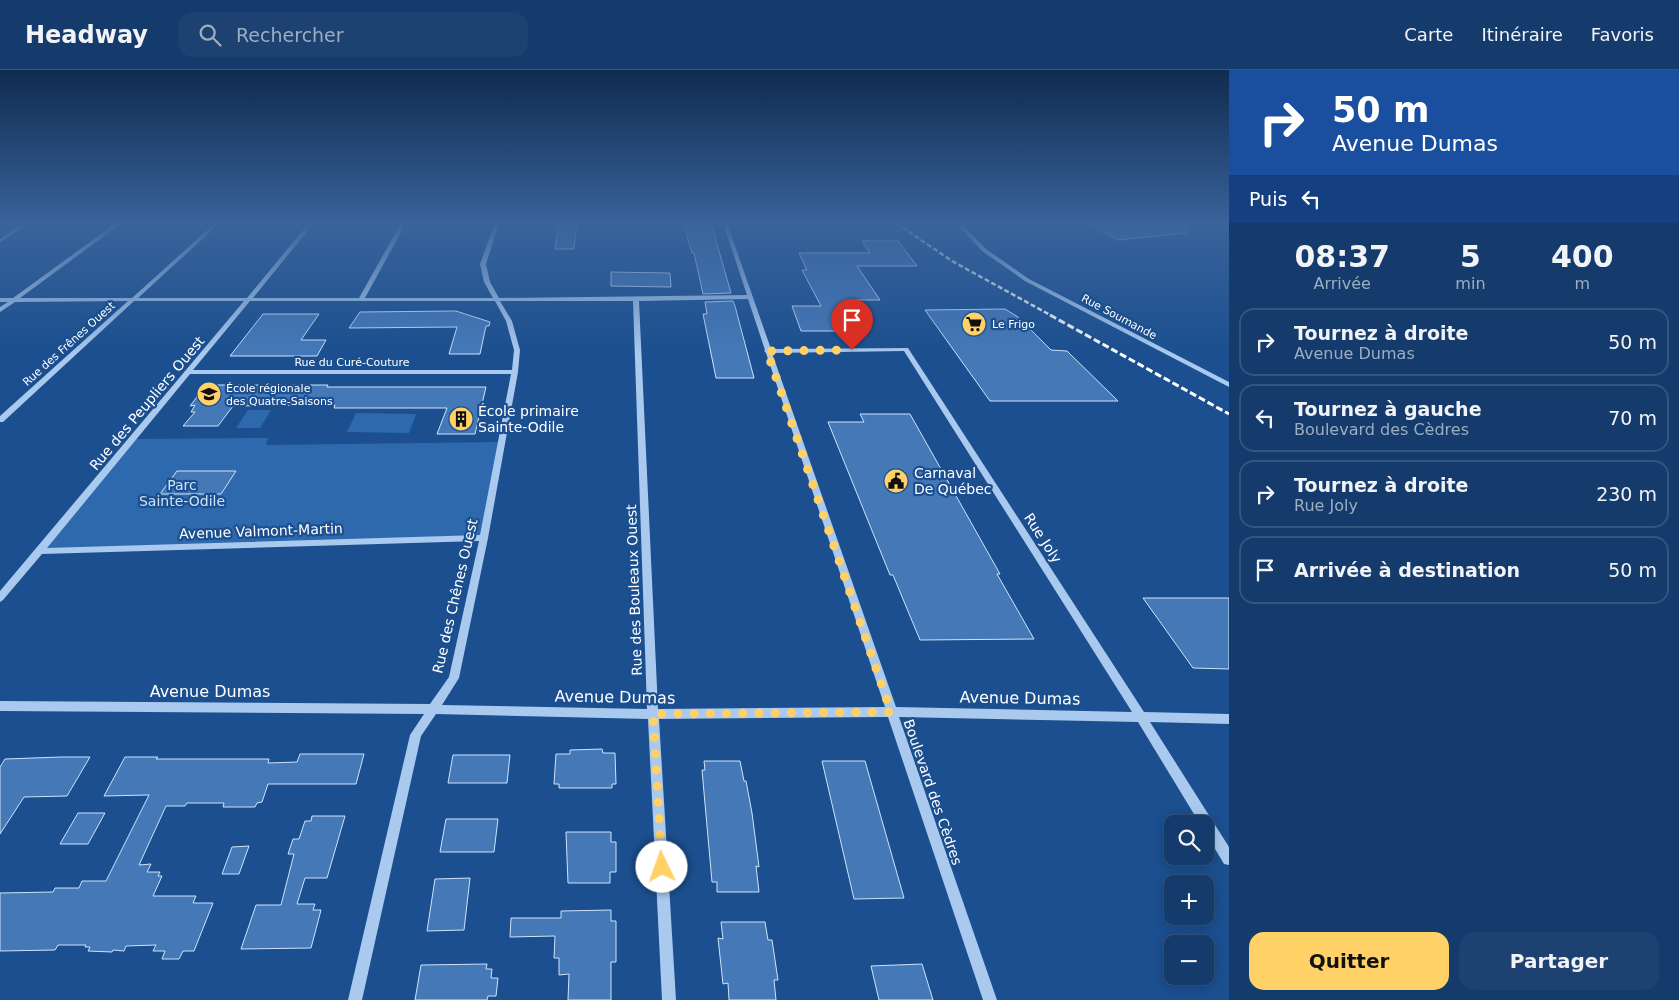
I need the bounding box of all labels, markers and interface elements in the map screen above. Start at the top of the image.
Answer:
search box [178,12,528,57]
text: Headway [25,21,148,49]
icon: search [196,21,224,49]
text: Rechercher [236,24,344,46]
text: Carte [1404,24,1453,45]
text: Itinéraire [1481,24,1563,45]
text: Favoris [1591,24,1654,45]
icon: right [1249,90,1314,155]
text: 50 m [1332,90,1429,130]
text: Avenue Dumas [1332,131,1498,156]
icon: left [1297,185,1325,213]
text: Puis [1249,188,1287,210]
text: 08:37 [1294,239,1390,274]
text: 5 [1460,239,1481,274]
text: 400 [1551,239,1614,274]
text: Arrivée [1313,274,1371,293]
text: min [1455,274,1486,293]
text: m [1574,274,1590,293]
street label: Rue Soumande [1079,292,1159,342]
street label: Rue des Frênes Ouest [20,299,118,389]
pin [831,299,873,350]
icon: arrive [838,306,866,334]
supermarket icon: Le Frigo [961,311,987,337]
place label: Le Frigo [992,318,1035,331]
text: Tournez à droite [1294,322,1468,344]
icon: right [1251,328,1279,356]
text: 50 m [1608,331,1657,353]
street label: Rue des Peupliers Ouest [86,332,208,473]
text: Avenue Dumas [1294,344,1415,363]
street label: Rue du Curé-Couture [294,356,410,369]
school or university icon: École régionale des Quatre-Saisons [196,381,222,407]
place label: École régionale des Quatre-Saisons [226,382,333,408]
text: Tournez à gauche [1294,398,1482,420]
place label: École primaire Sainte-Odile [478,403,579,435]
icon: left [1251,404,1279,432]
building icon: École primaire Sainte-Odile [448,406,474,432]
text: 70 m [1608,407,1657,429]
text: Boulevard des Cèdres [1294,420,1469,439]
place label: Carnaval De Québec [914,465,992,497]
public building icon: Carnaval De Québec [883,468,909,494]
text: Tournez à droite [1294,474,1468,496]
park label: Parc Sainte-Odile [139,477,225,509]
icon: right [1251,480,1279,508]
text: 230 m [1596,483,1657,505]
text: Rue Joly [1294,496,1358,515]
street label: Rue des Bouleaux Ouest [623,504,645,676]
street label: Rue Joly [1021,510,1065,566]
street label: Rue des Chênes Ouest [429,517,481,675]
street label: Avenue Valmont-Martin [179,520,343,542]
icon: arrive [1251,556,1279,584]
text: Arrivée à destination [1294,559,1520,581]
text: 50 m [1608,559,1657,581]
street label: Avenue Dumas [150,682,270,701]
street label: Avenue Dumas [554,686,676,708]
street label: Avenue Dumas [959,687,1081,709]
street label: Boulevard des Cèdres [901,717,965,867]
map controls [1164,815,1214,985]
button: search [1164,815,1214,865]
position arrow [635,840,687,892]
button: + [1164,875,1214,925]
button: Quitter [1249,932,1449,990]
button: Partager [1459,932,1659,990]
button: − [1164,935,1214,985]

